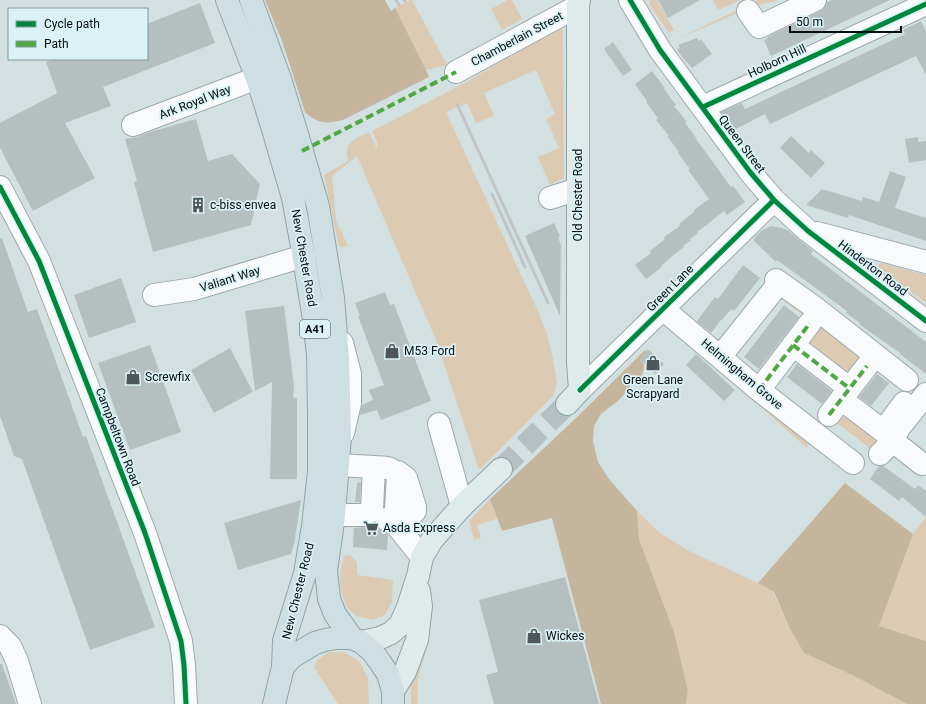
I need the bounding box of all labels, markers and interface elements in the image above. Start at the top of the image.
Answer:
legend [8,8,148,60]
scale bar [790,8,901,34]
street label: Chamberlain Street [469,9,565,69]
text: 50 m [796,15,823,29]
text: Cycle path [44,17,100,31]
text: Path [44,37,69,51]
street label: Holborn Hill [746,41,808,81]
street label: Ark Royal Way [157,82,233,122]
street label: Queen Street [716,112,768,176]
street label: Old Chester Road [571,149,585,241]
building icon: c-biss envea [189,196,207,214]
place label: c-biss envea [210,198,276,212]
street label: New Chester Road [289,208,319,308]
street label: Hinderton Road [835,237,911,299]
street label: Green Lane [644,262,696,314]
street label: Valiant Way [198,263,262,295]
road number: A41 [300,320,330,338]
street label: Helmingham Grove [698,336,786,412]
shop icon: M53 Ford [383,342,401,360]
place label: M53 Ford [404,344,455,358]
shop icon: Green Lane Scrapyard [644,354,662,372]
shop icon: Screwfix [124,368,142,386]
place label: Screwfix [145,370,190,384]
place label: Green Lane Scrapyard [623,373,683,401]
street label: Campbeltown Road [93,386,143,488]
supermarket icon: Asda Express [362,519,380,537]
place label: Asda Express [383,521,456,535]
street label: New Chester Road [279,541,317,641]
shop icon: Wickes [525,627,543,645]
place label: Wickes [546,629,584,643]

